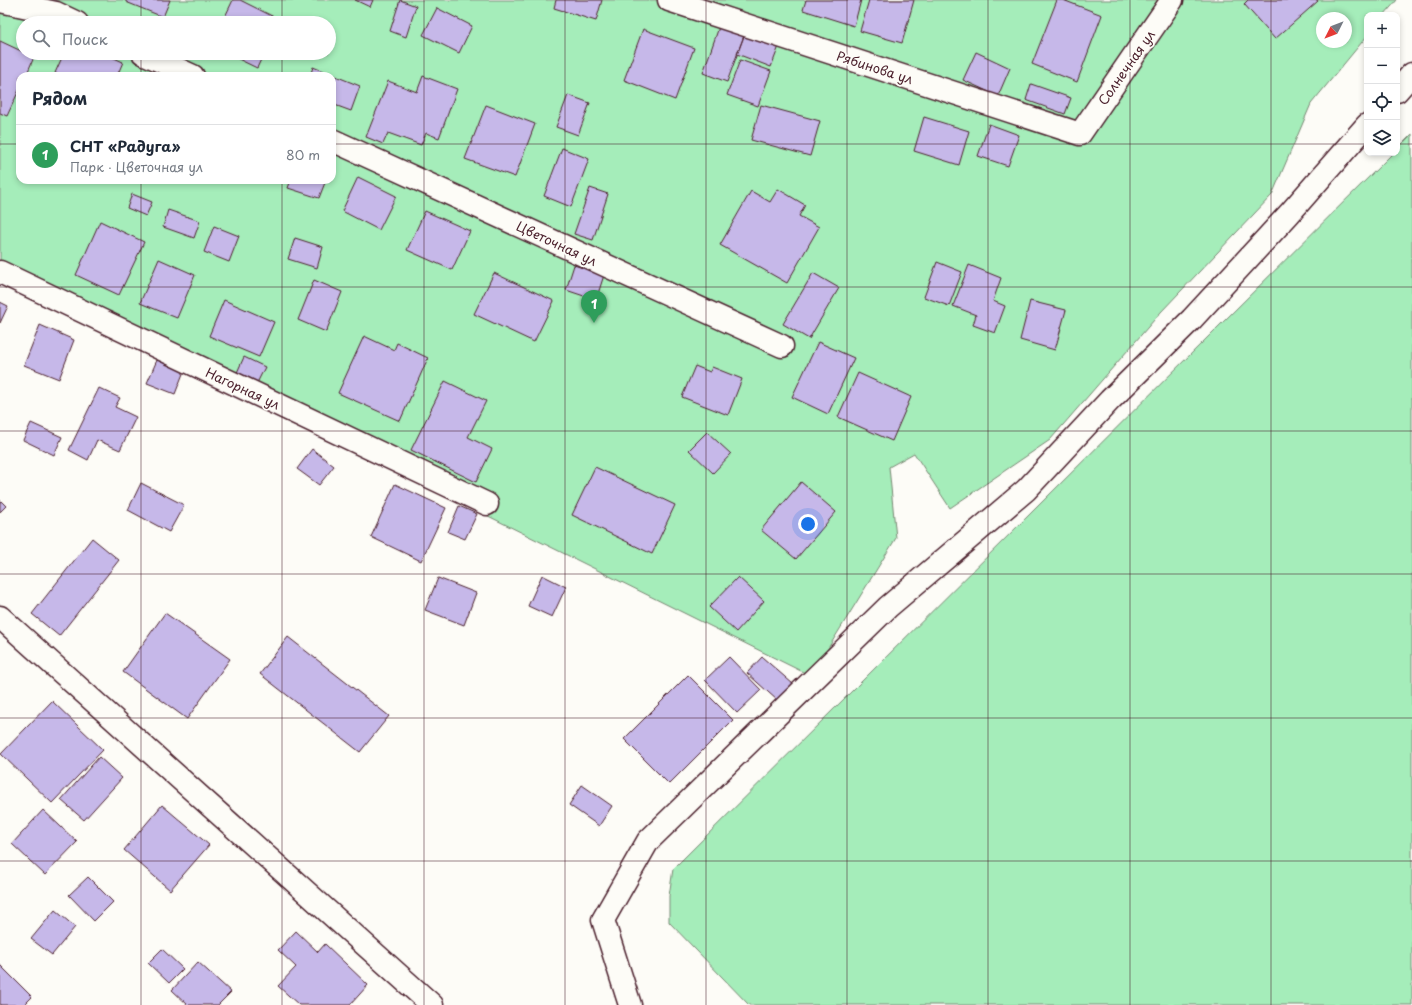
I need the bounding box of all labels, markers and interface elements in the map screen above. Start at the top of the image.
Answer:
north arrow [1316,12,1352,48]
map controls [1364,12,1400,156]
button: + [1364,12,1400,48]
search box [16,16,336,60]
street label: Солнечная ул [1093,26,1159,108]
icon: search [30,27,52,49]
text: Поиск [62,27,108,50]
street label: Рябинова ул [834,46,916,88]
button: − [1364,48,1400,84]
button: locate [1364,84,1400,120]
text: Рядом [32,85,87,111]
button: layers [1364,120,1400,156]
text: СНТ «Радуга» [70,134,180,157]
text: 1 [42,145,48,164]
text: 80 m [286,145,320,164]
text: Парк · Цветочная ул [70,157,203,176]
street label: Цветочная ул [514,216,600,270]
pin: 1 [581,290,607,323]
street label: Нагорная ул [203,362,283,414]
your location [798,514,818,534]

